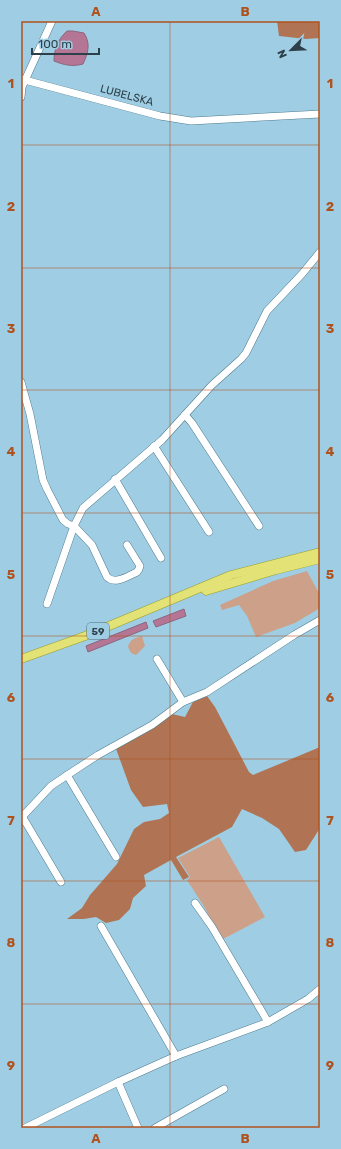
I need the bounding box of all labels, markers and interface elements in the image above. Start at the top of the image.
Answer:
text: A [91,4,101,19]
text: B [240,4,250,19]
scale bar [32,30,99,56]
north arrow [271,30,311,70]
text: 100 m [38,37,72,51]
text: N [275,48,290,60]
text: 1 [8,76,14,91]
text: 1 [327,76,333,91]
street label: LUBELSKA [99,82,156,109]
text: 2 [7,199,15,214]
text: 2 [326,199,334,214]
text: 3 [7,321,16,336]
text: 3 [326,321,335,336]
text: 4 [7,444,16,459]
text: 4 [326,444,335,459]
text: 5 [7,567,15,582]
text: 5 [326,567,334,582]
road number: 59 [87,623,109,639]
text: 6 [7,690,16,705]
text: 6 [326,690,335,705]
text: 7 [7,813,15,828]
text: 7 [326,813,334,828]
text: 8 [7,935,16,950]
text: 8 [326,935,335,950]
text: 9 [7,1058,15,1073]
text: 9 [326,1058,334,1073]
text: A [91,1131,101,1146]
text: B [240,1131,250,1146]

